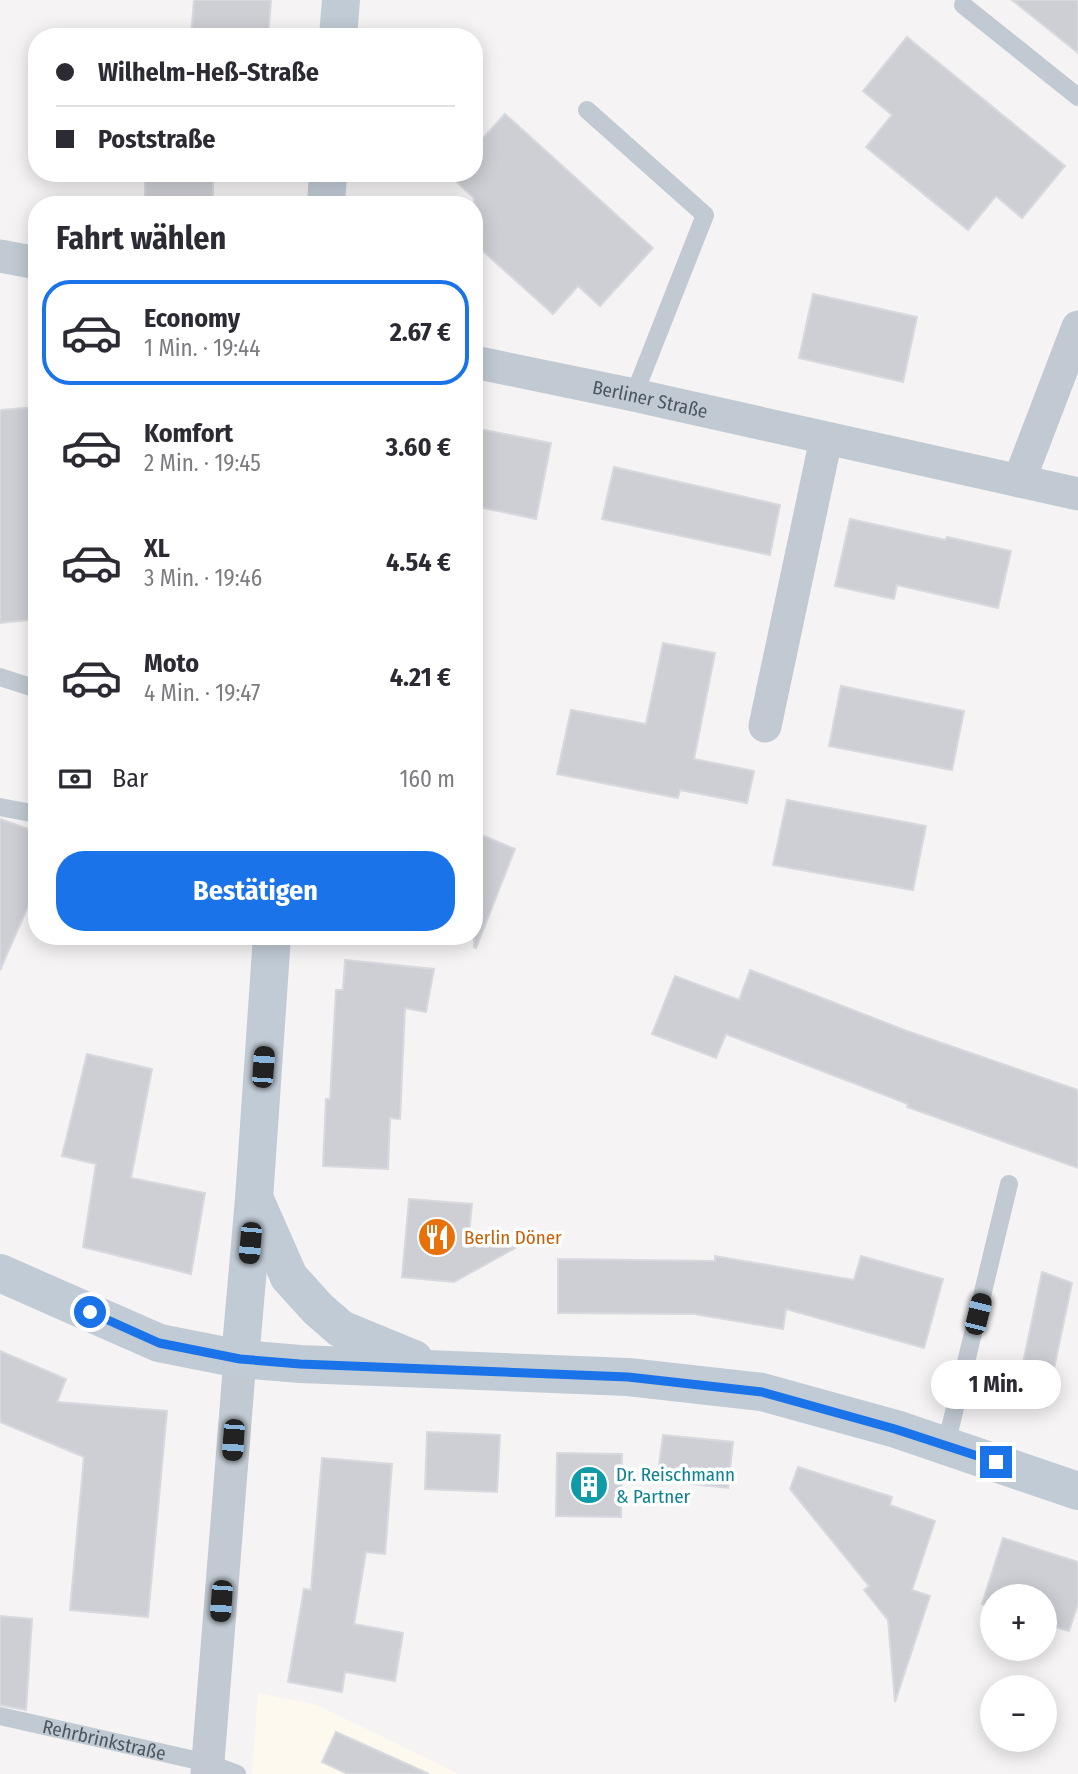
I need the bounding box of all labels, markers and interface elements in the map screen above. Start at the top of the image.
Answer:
text: Wilhelm-Heß-Straße [98,57,319,88]
text: Poststraße [98,124,216,155]
text: Fahrt wählen [56,219,226,257]
icon: car [60,301,123,364]
text: Economy [144,303,240,334]
text: 2.67 € [390,317,451,348]
text: 1 Min. · 19:44 [144,334,260,362]
street label: Berliner Straße [590,376,710,423]
icon: car [60,416,123,479]
text: Komfort [144,418,233,449]
text: 3.60 € [386,432,451,463]
text: 2 Min. · 19:45 [144,449,261,477]
icon: car [60,531,123,594]
text: XL [144,533,170,564]
text: 4.54 € [386,547,451,578]
text: 3 Min. · 19:46 [144,564,262,592]
icon: car [60,646,123,709]
text: Moto [144,648,199,679]
text: 4.21 € [390,662,451,693]
text: 4 Min. · 19:47 [144,679,260,707]
icon: cash [56,760,94,798]
text: Bar [112,763,148,794]
text: 160 m [400,765,455,793]
button: Bestätigen [56,851,455,931]
car [252,1045,275,1089]
restaurant icon: Berlin Döner [416,1216,458,1258]
car [238,1221,263,1265]
place label: Berlin Döner [464,1226,562,1249]
car [963,1291,994,1337]
route start [74,1296,106,1328]
callout: 1 Min. [931,1360,1061,1410]
text: 1 Min. [969,1370,1023,1398]
car [222,1418,245,1462]
route end [980,1446,1012,1478]
place label: Dr. Reischmann & Partner [616,1463,735,1508]
building icon: Dr. Reischmann & Partner [568,1464,610,1506]
car [210,1579,233,1623]
map controls [980,1584,1057,1752]
button: + [980,1584,1057,1661]
button: − [980,1675,1057,1752]
street label: Rehrbrinkstraße [40,1715,168,1765]

